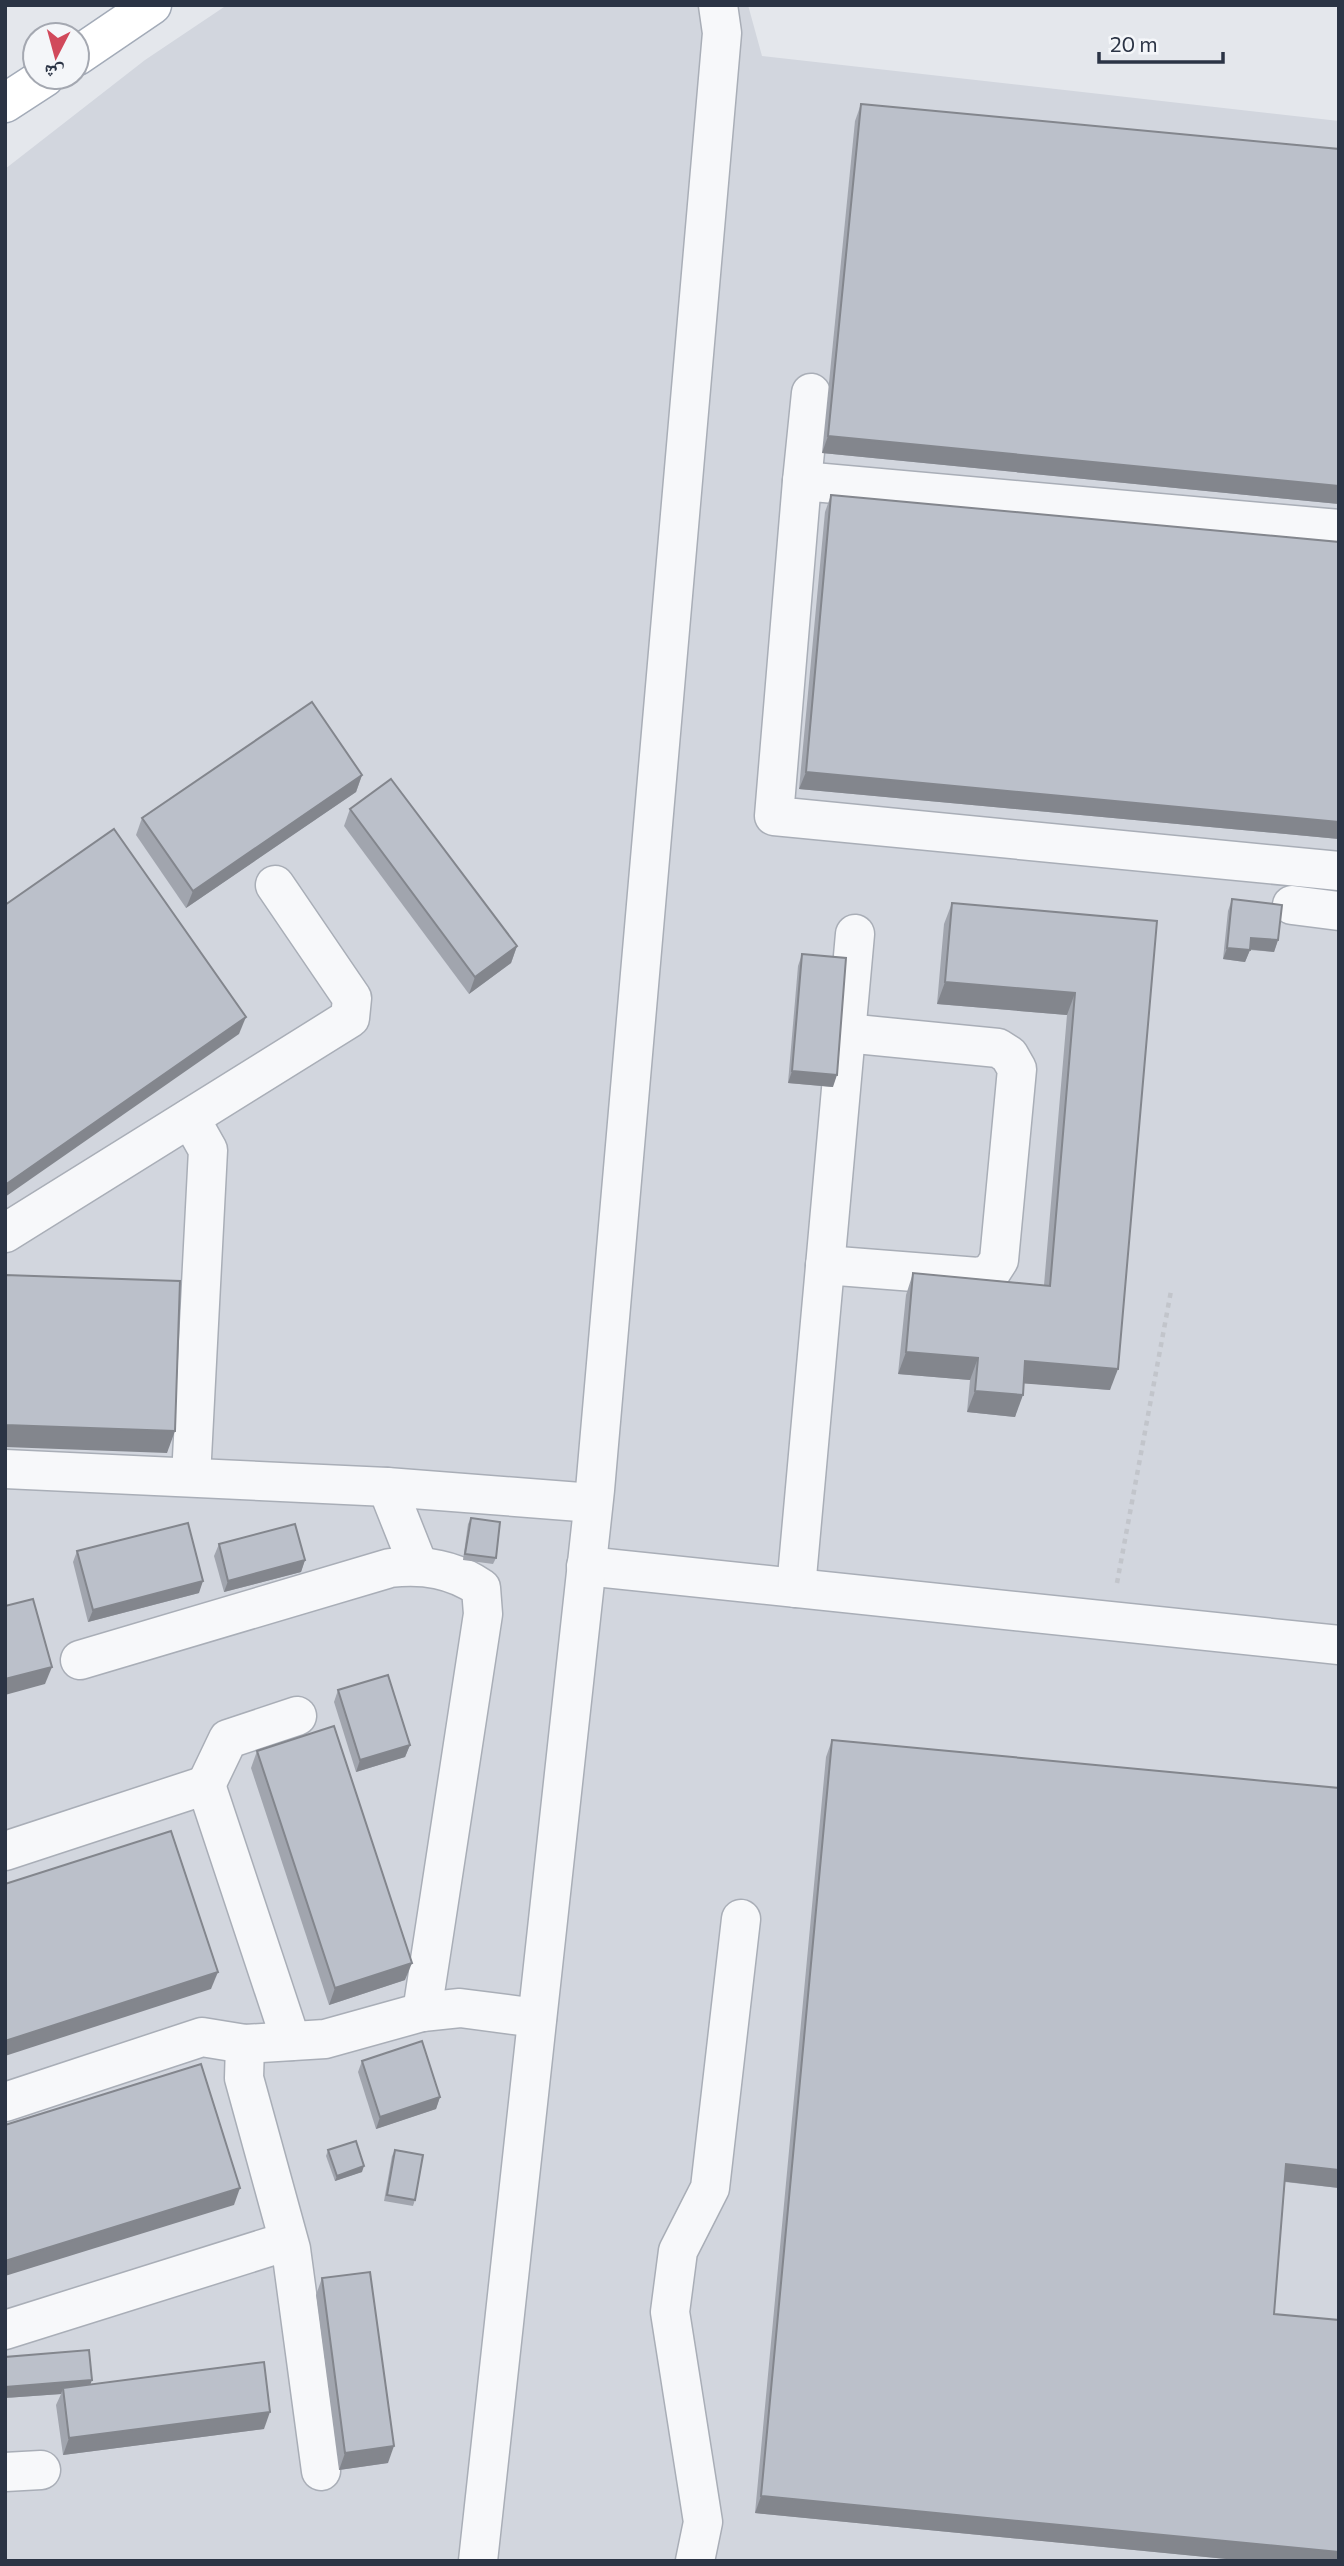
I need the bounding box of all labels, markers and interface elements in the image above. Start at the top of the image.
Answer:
north arrow [21,21,91,91]
scale bar [1099,21,1223,65]
text: 20 m [1110,31,1158,56]
text: ش [43,60,66,86]

